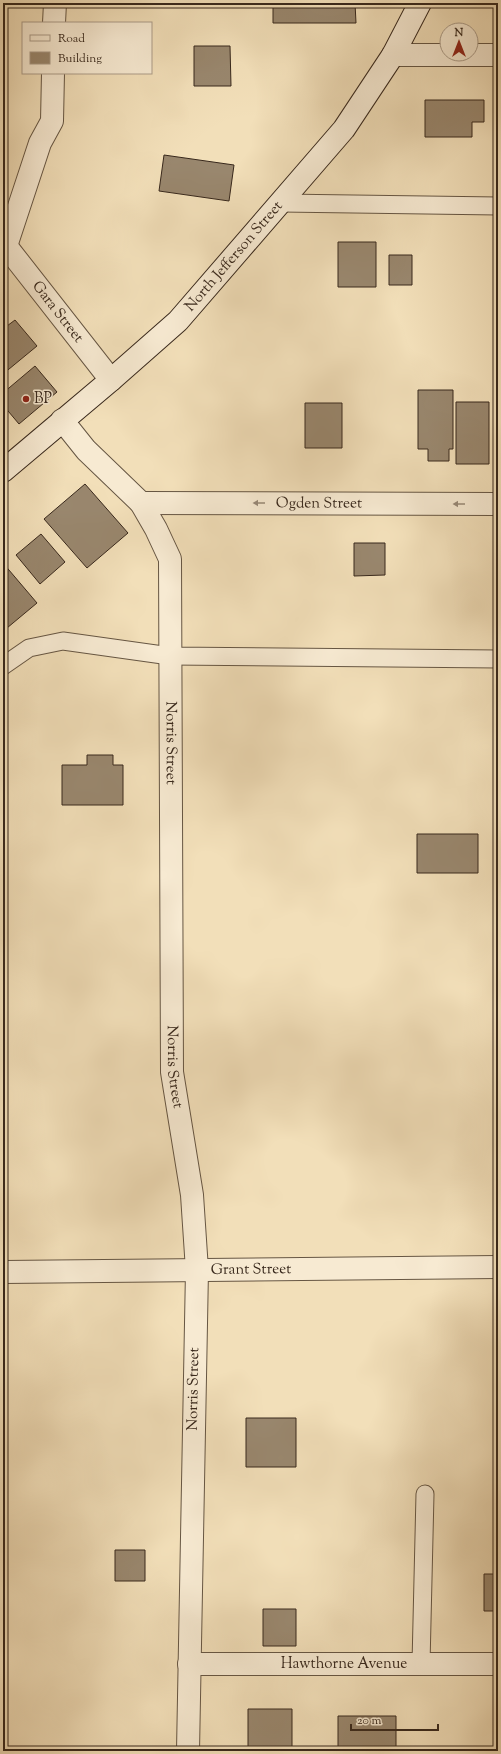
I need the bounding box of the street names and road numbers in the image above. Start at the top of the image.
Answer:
street label: North Jefferson Street [180,196,288,316]
street label: Gara Street [27,277,89,347]
street label: Ogden Street [276,493,362,514]
street label: Norris Street [160,701,181,785]
street label: Norris Street [161,1025,188,1110]
street label: Grant Street [211,1259,291,1280]
street label: Norris Street [183,1347,205,1431]
street label: Hawthorne Avenue [281,1654,407,1675]

